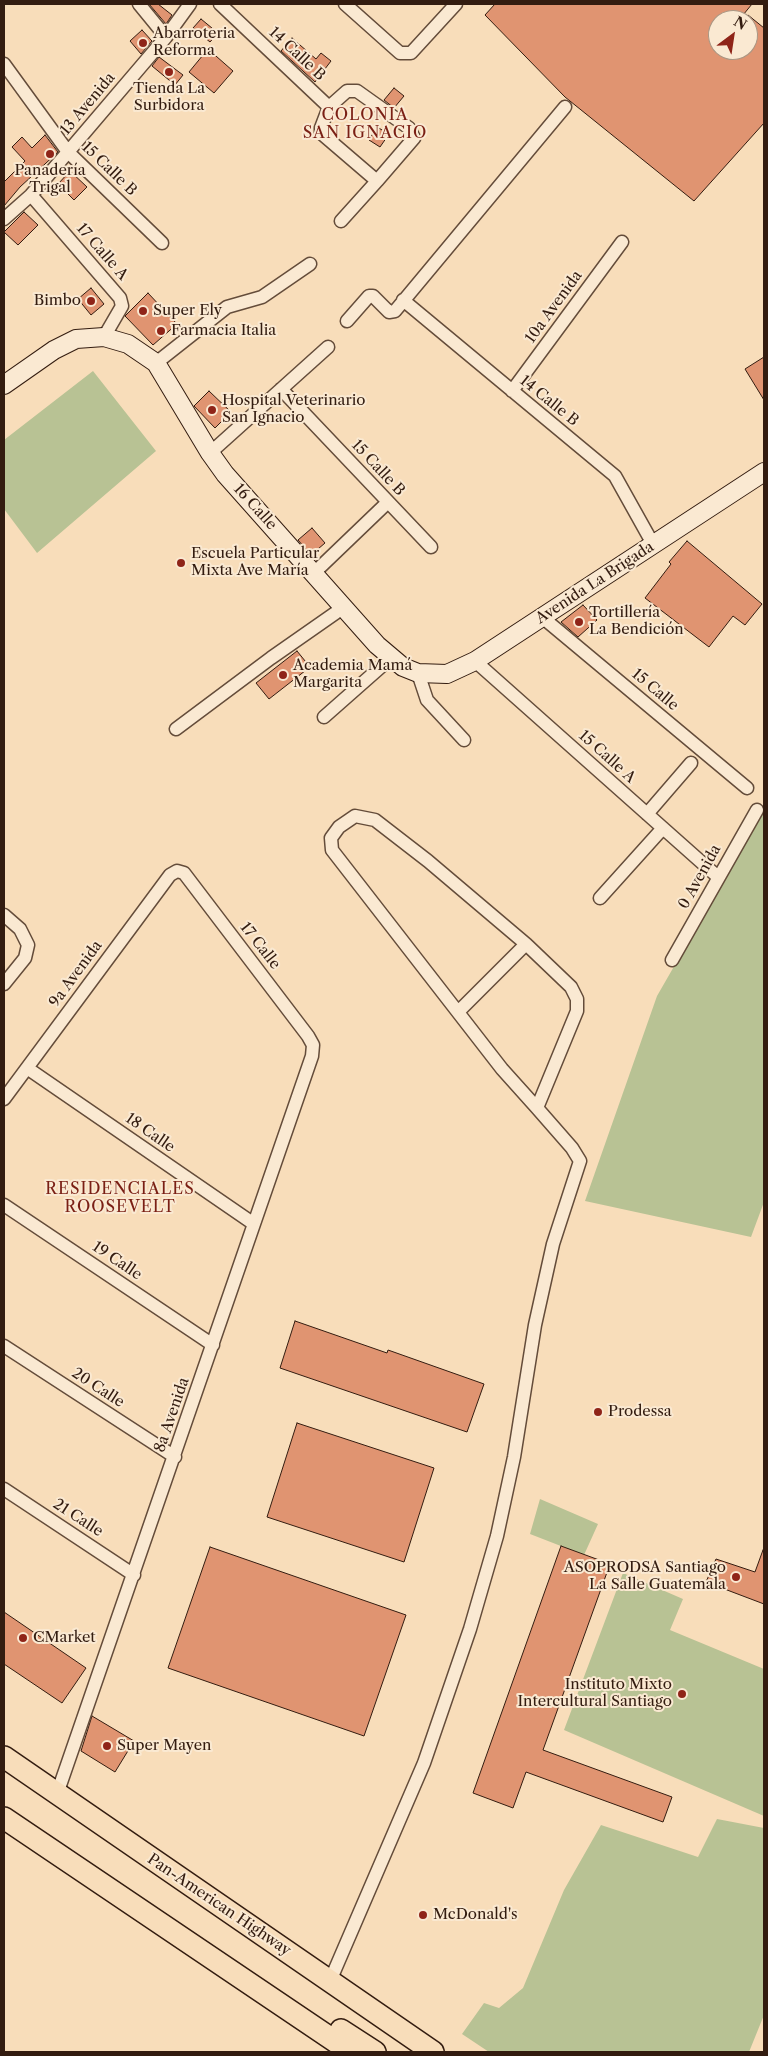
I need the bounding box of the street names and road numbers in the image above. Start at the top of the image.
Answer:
street label: 14 Calle B [265,23,329,85]
street label: 13 Avenida [57,69,119,139]
street label: 15 Calle B [78,138,140,200]
street label: 17 Calle A [72,220,132,284]
street label: 10a Avenida [522,267,586,347]
street label: 14 Calle B [516,372,582,430]
street label: 15 Calle B [348,436,408,500]
street label: 16 Calle [230,480,280,534]
street label: Avenida La Brigada [533,538,657,628]
street label: 15 Calle [628,665,682,715]
street label: 15 Calle A [575,727,639,787]
street label: 0 Avenida [675,842,725,912]
street label: 17 Calle [236,919,284,973]
street label: 9a Avenida [46,937,106,1011]
street label: 18 Calle [122,1110,178,1156]
street label: 19 Calle [89,1238,145,1284]
street label: 20 Calle [68,1364,128,1412]
street label: 8a Avenida [151,1375,193,1455]
street label: 21 Calle [50,1495,106,1541]
street label: Pan-American Highway [144,1850,294,1960]

